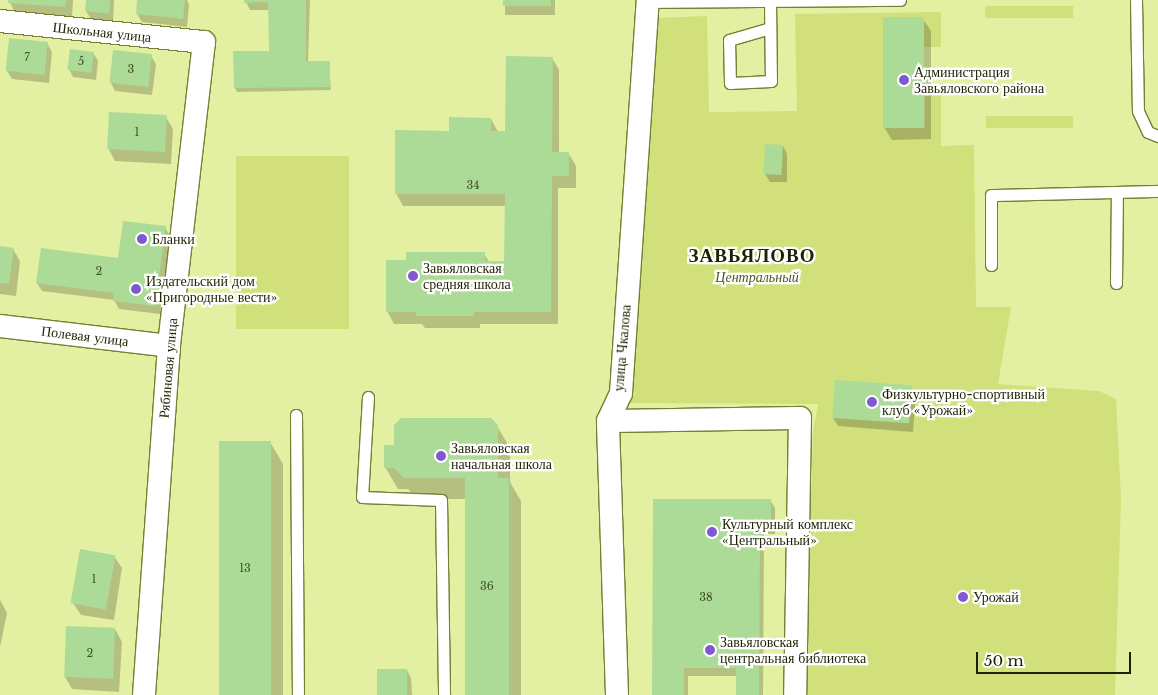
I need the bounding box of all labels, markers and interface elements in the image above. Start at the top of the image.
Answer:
street label: Школьная улица [52,18,152,46]
house number: 7 [24,50,30,64]
house number: 5 [78,54,84,68]
house number: 3 [128,62,134,76]
place label: Администрация Завьяловского района [914,64,1044,96]
marker: Администрация Завьяловского района [898,74,910,86]
house number: 1 [135,125,139,139]
house number: 34 [466,178,480,192]
place label: Бланки [152,231,195,247]
marker: Бланки [136,233,148,245]
district label: ЗАВЬЯЛОВО [687,245,817,267]
place label: Завьяловская средняя школа [423,260,511,292]
house number: 2 [96,264,102,278]
park label: Центральный [715,269,799,285]
marker: Завьяловская средняя школа [407,270,419,282]
place label: Издательский дом «Пригородные вести» [146,273,277,306]
marker: Издательский дом «Пригородные вести» [130,283,142,295]
street label: улица Чкалова [610,304,634,392]
street label: Рябиновая улица [155,317,181,419]
street label: Полевая улица [40,322,130,350]
place label: Физкультурно-спортивный клуб «Урожай» [882,386,1045,418]
marker: Физкультурно-спортивный клуб «Урожай» [866,396,878,408]
place label: Завьяловская начальная школа [451,440,552,472]
marker: Завьяловская начальная школа [435,450,447,462]
place label: Культурный комплекс «Центральный» [722,516,853,548]
marker: Культурный комплекс «Центральный» [706,526,718,538]
house number: 13 [239,561,251,575]
house number: 1 [92,572,96,586]
house number: 36 [480,579,494,593]
place label: Урожай [973,589,1019,605]
house number: 38 [699,590,713,604]
marker: Урожай [957,591,969,603]
place label: Завьяловская центральная библиотека [720,634,866,666]
scale bar [978,642,1133,674]
marker: Завьяловская центральная библиотека [704,644,716,656]
house number: 2 [87,646,93,660]
text: 50 m [984,651,1024,670]

